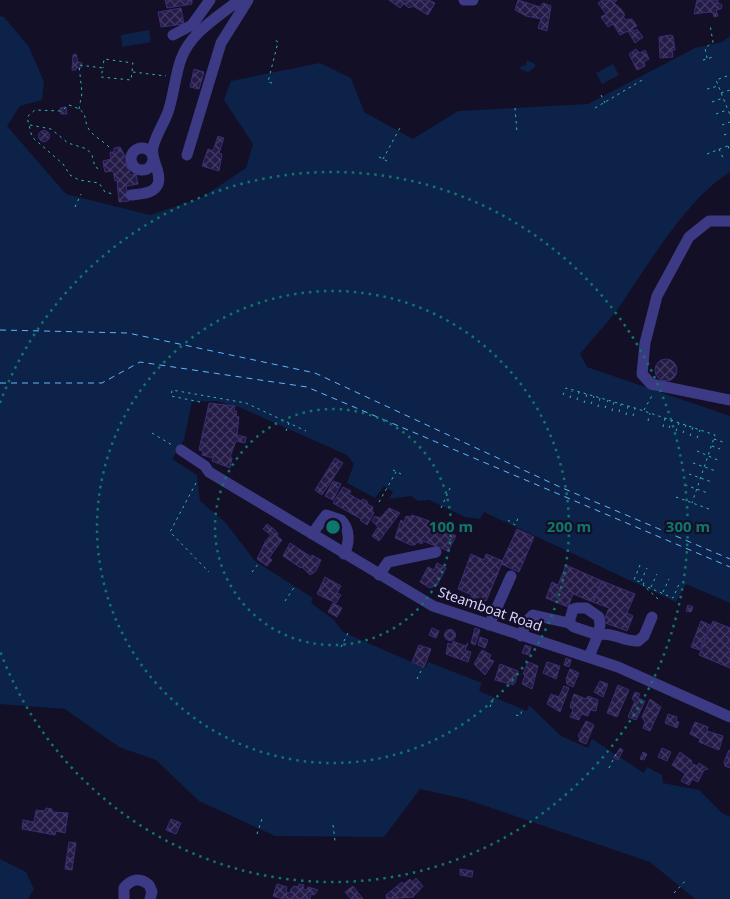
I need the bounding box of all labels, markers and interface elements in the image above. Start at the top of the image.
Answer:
text: 100 m [429,516,473,536]
text: 200 m [547,516,591,536]
text: 300 m [666,516,710,536]
centre of rings [324,518,342,536]
street label: Steamboat Road [436,582,545,635]

